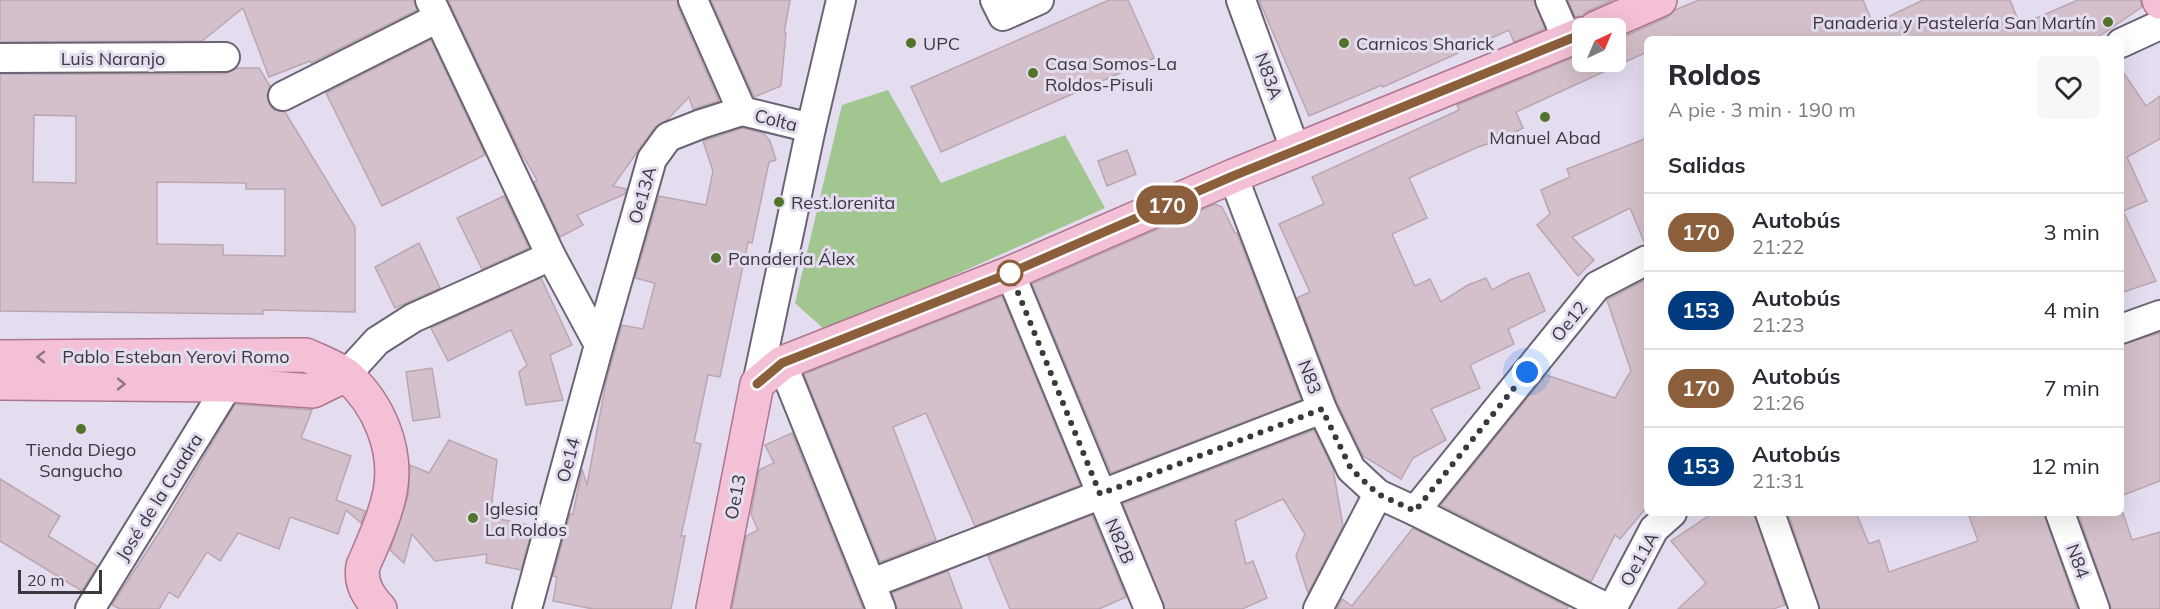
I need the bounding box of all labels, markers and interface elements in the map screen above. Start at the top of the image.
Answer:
place label: Panaderia y Pastelería San Martín [1812,11,2096,34]
marker: Panaderia y Pastelería San Martín [2101,15,2115,29]
north arrow [1572,18,1626,72]
map controls [1572,18,1626,72]
place label: UPC [923,32,960,55]
place label: Carnicos Sharick [1356,32,1495,55]
marker: UPC [904,36,918,50]
marker: Carnicos Sharick [1337,36,1351,50]
street label: Luis Naranjo [61,47,165,70]
street label: N83A [1250,49,1288,103]
place label: Casa Somos-La Roldos-Pisuli [1045,52,1177,96]
button: heart [2037,56,2100,119]
text: Roldos [1668,57,1761,92]
marker: Casa Somos-La Roldos-Pisuli [1026,66,1040,80]
text: A pie · 3 min · 190 m [1668,97,1856,122]
street label: Colta [752,104,800,136]
marker: Manuel Abad [1538,110,1552,124]
place label: Manuel Abad [1489,126,1601,149]
text: Salidas [1668,151,1746,179]
street label: Oe13A [623,164,661,226]
line badge: 170 [1132,186,1202,224]
place label: Rest.lorenita [791,191,895,214]
text: 170 [1148,192,1186,218]
marker: Rest.lorenita [772,195,786,209]
text: Autobús [1752,206,1841,234]
text: 3 min [2044,218,2100,246]
text: 170 [1682,219,1720,245]
text: 21:22 [1752,234,1805,259]
place label: Panadería Álex [728,247,856,270]
marker: Panadería Álex [709,251,723,265]
unlabelled marker [997,260,1023,286]
text: Autobús [1752,284,1841,312]
street label: Oe12 [1546,296,1592,346]
text: 4 min [2044,296,2100,324]
text: 153 [1682,297,1720,323]
text: 21:23 [1752,312,1805,337]
street label: Pablo Esteban Yerovi Romo [62,345,290,368]
one-way arrow [36,351,45,363]
street label: N83 [1293,357,1327,397]
your location [1512,357,1542,387]
text: Autobús [1752,362,1841,390]
text: 7 min [2044,374,2100,402]
text: 170 [1682,375,1720,401]
one-way arrow [117,378,126,390]
text: 21:26 [1752,390,1805,415]
marker: Tienda Diego Sangucho [74,422,88,436]
street label: José de la Cuadra [111,429,207,565]
street label: Oe14 [551,435,585,485]
place label: Tienda Diego Sangucho [26,438,136,482]
text: Autobús [1752,440,1841,468]
text: 12 min [2030,452,2100,480]
text: 153 [1682,453,1720,479]
text: 21:31 [1752,468,1805,493]
street label: Oe13 [719,473,751,521]
place label: Iglesia La Roldos [485,497,567,541]
marker: Iglesia La Roldos [466,511,480,525]
street label: N82B [1100,515,1140,567]
street label: Oe11A [1615,528,1663,590]
street label: N84 [2061,541,2095,582]
scale bar [18,567,102,594]
text: 20 m [27,570,64,590]

